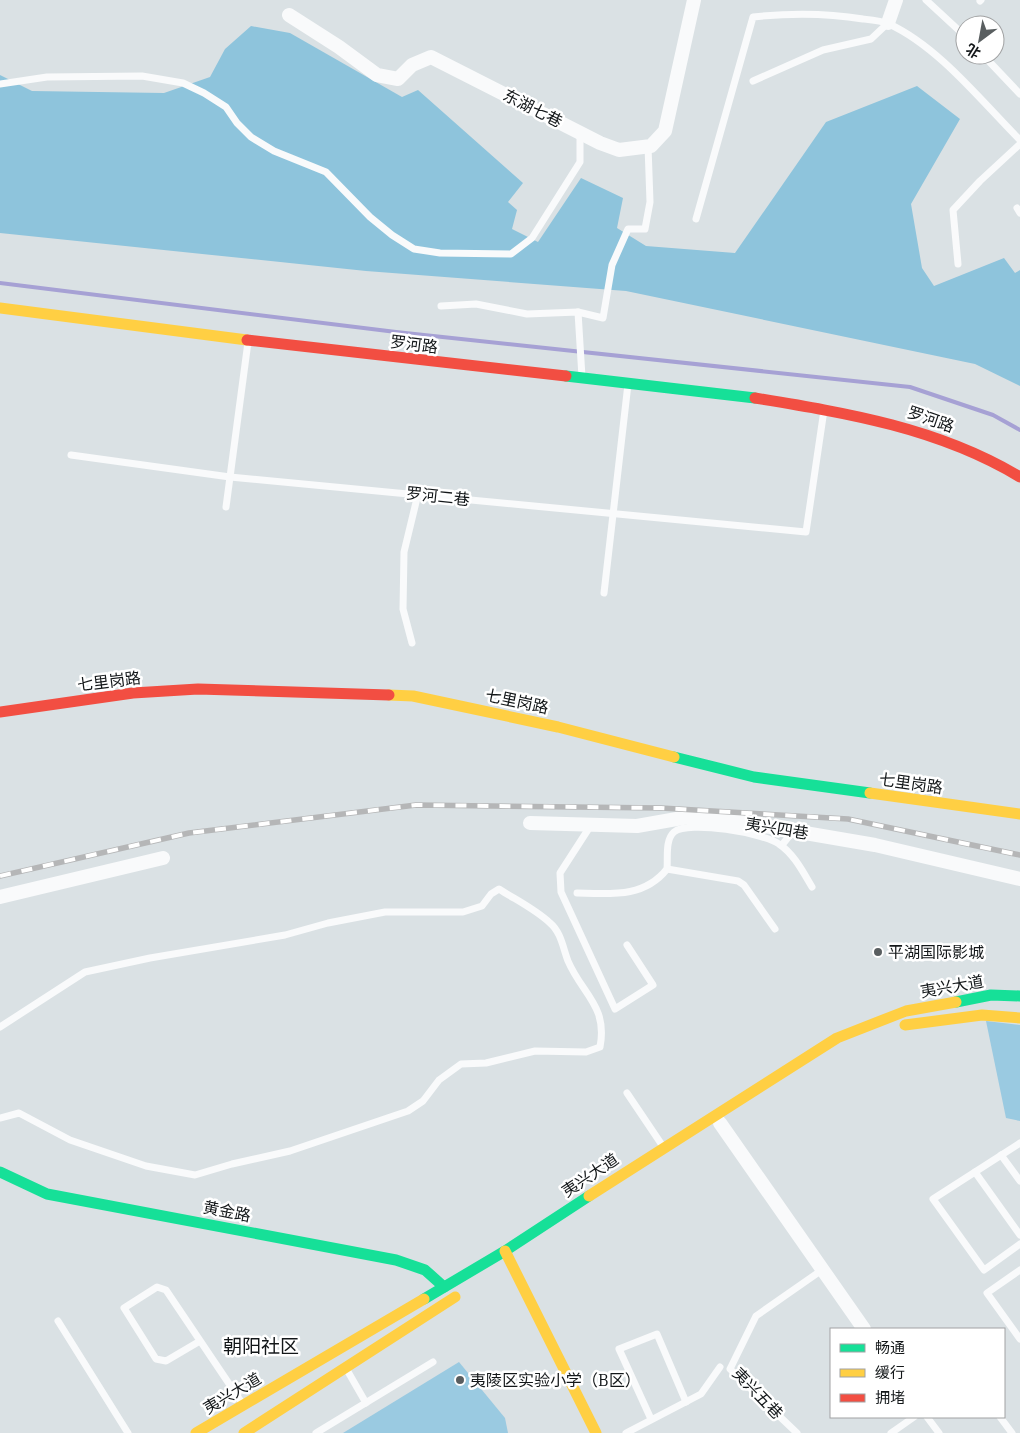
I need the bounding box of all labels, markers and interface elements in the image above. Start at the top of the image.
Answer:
north arrow [955,15,1005,65]
text: 北 [962,40,984,62]
street label: 东湖七巷 [500,85,566,131]
street label: 罗河路 [389,331,439,357]
street label: 罗河路 [905,402,957,436]
street label: 罗河二巷 [405,483,471,509]
street label: 七里岗路 [76,667,142,695]
street label: 七里岗路 [484,685,550,717]
street label: 七里岗路 [878,769,944,797]
street label: 夷兴四巷 [744,813,810,843]
place label: 平湖国际影城 [888,942,984,962]
marker: 平湖国际影城 [872,946,884,958]
street label: 夷兴大道 [919,971,985,1001]
street label: 夷兴大道 [558,1149,622,1201]
street label: 黄金路 [202,1197,252,1225]
legend [830,1328,1005,1418]
district label: 朝阳社区 [223,1334,299,1358]
text: 畅通 [875,1338,905,1357]
street label: 夷兴五巷 [729,1363,787,1423]
text: 缓行 [875,1363,905,1382]
street label: 夷兴大道 [199,1368,265,1418]
place label: 夷陵区实验小学（B区） [470,1370,641,1390]
marker: 夷陵区实验小学（B区） [454,1374,466,1386]
text: 拥堵 [875,1388,905,1407]

